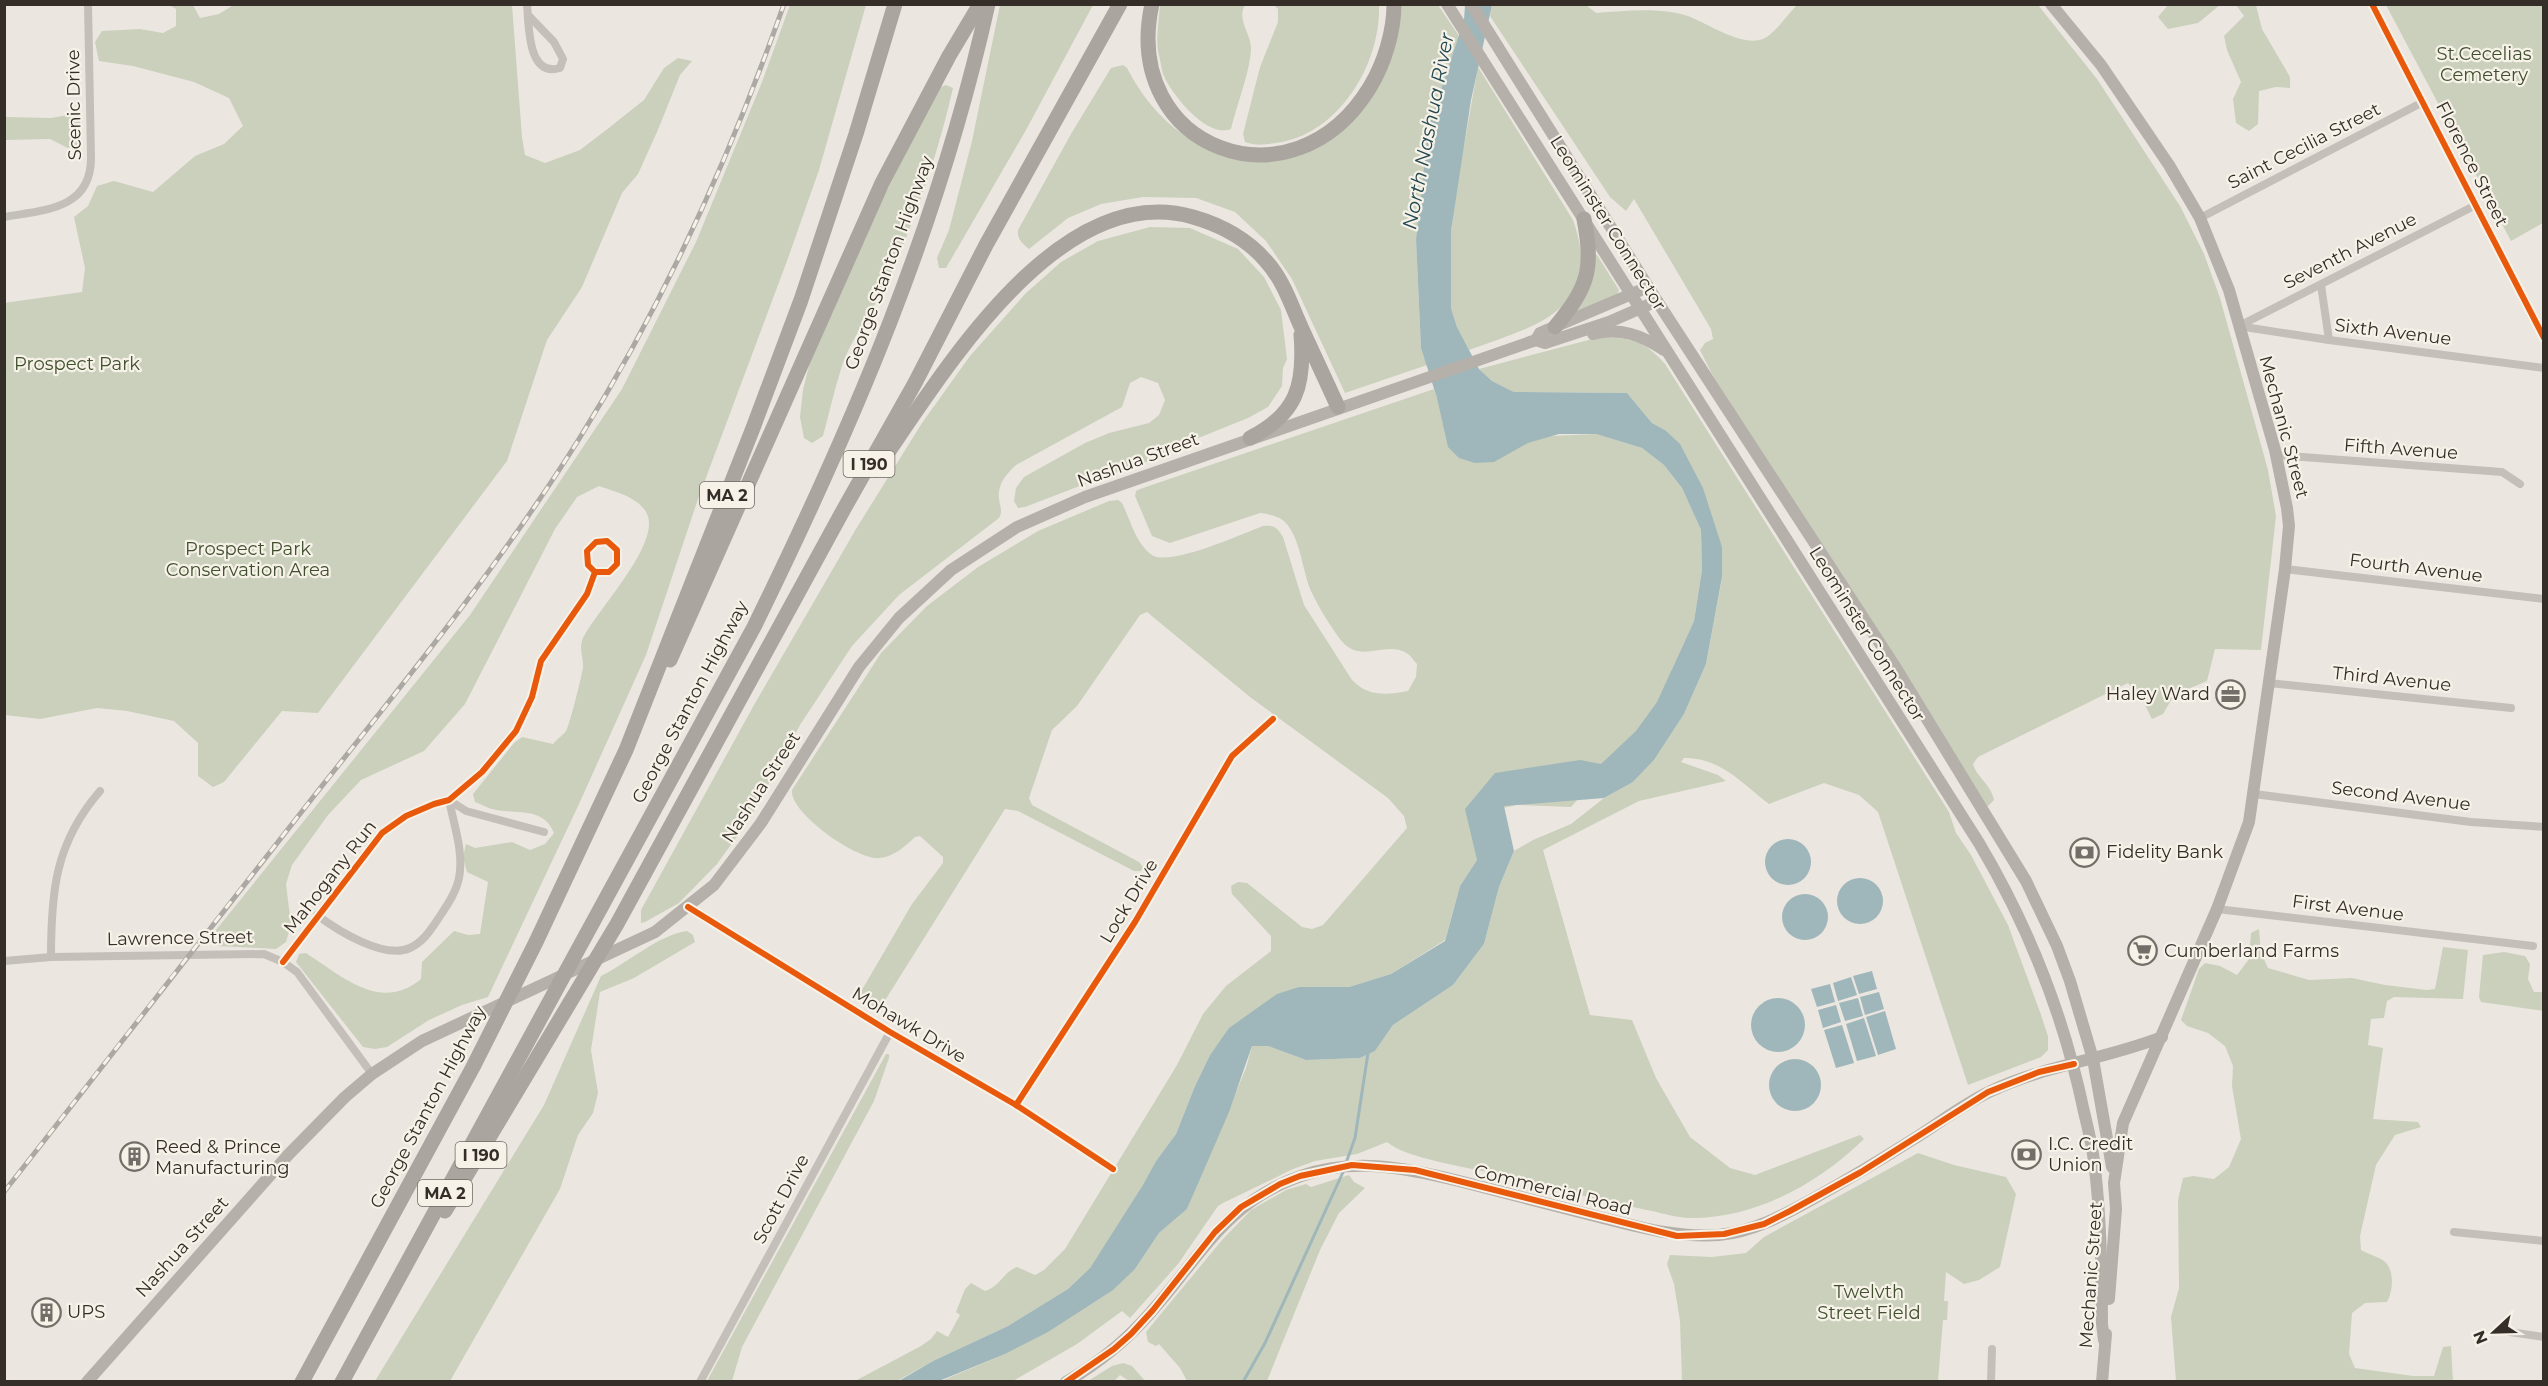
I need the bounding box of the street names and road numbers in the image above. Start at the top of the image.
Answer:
street label: Scenic Drive [62,49,86,161]
street label: Saint Cecilia Street [2224,98,2384,194]
street label: Florence Street [2431,98,2513,230]
street label: Leominster Connector [1545,132,1671,314]
street label: George Stanton Highway [840,153,938,373]
street label: Seventh Avenue [2280,208,2420,294]
street label: Sixth Avenue [2333,314,2453,350]
street label: Mechanic Street [2254,353,2314,501]
street label: Nashua Street [1074,428,1202,492]
street label: Fifth Avenue [2343,434,2459,464]
road number: I 190 [844,451,894,477]
road number: MA 2 [700,482,754,508]
street label: Leominster Connector [1804,543,1930,725]
street label: Fourth Avenue [2348,549,2484,587]
street label: George Stanton Highway [627,597,753,807]
street label: Third Avenue [2332,662,2453,696]
street label: Nashua Street [717,727,805,847]
street label: Second Avenue [2330,777,2472,815]
street label: Mahogany Run [279,816,381,938]
street label: Lock Drive [1095,855,1163,947]
street label: First Avenue [2291,890,2405,926]
street label: Lawrence Street [106,926,254,950]
street label: Mohawk Drive [848,982,970,1068]
street label: George Stanton Highway [365,1002,491,1212]
road number: I 190 [456,1142,506,1168]
street label: Scott Drive [748,1150,814,1248]
street label: Commercial Road [1472,1160,1634,1220]
road number: MA 2 [418,1180,472,1206]
street label: Nashua Street [131,1192,233,1302]
street label: Mechanic Street [2075,1201,2107,1349]

